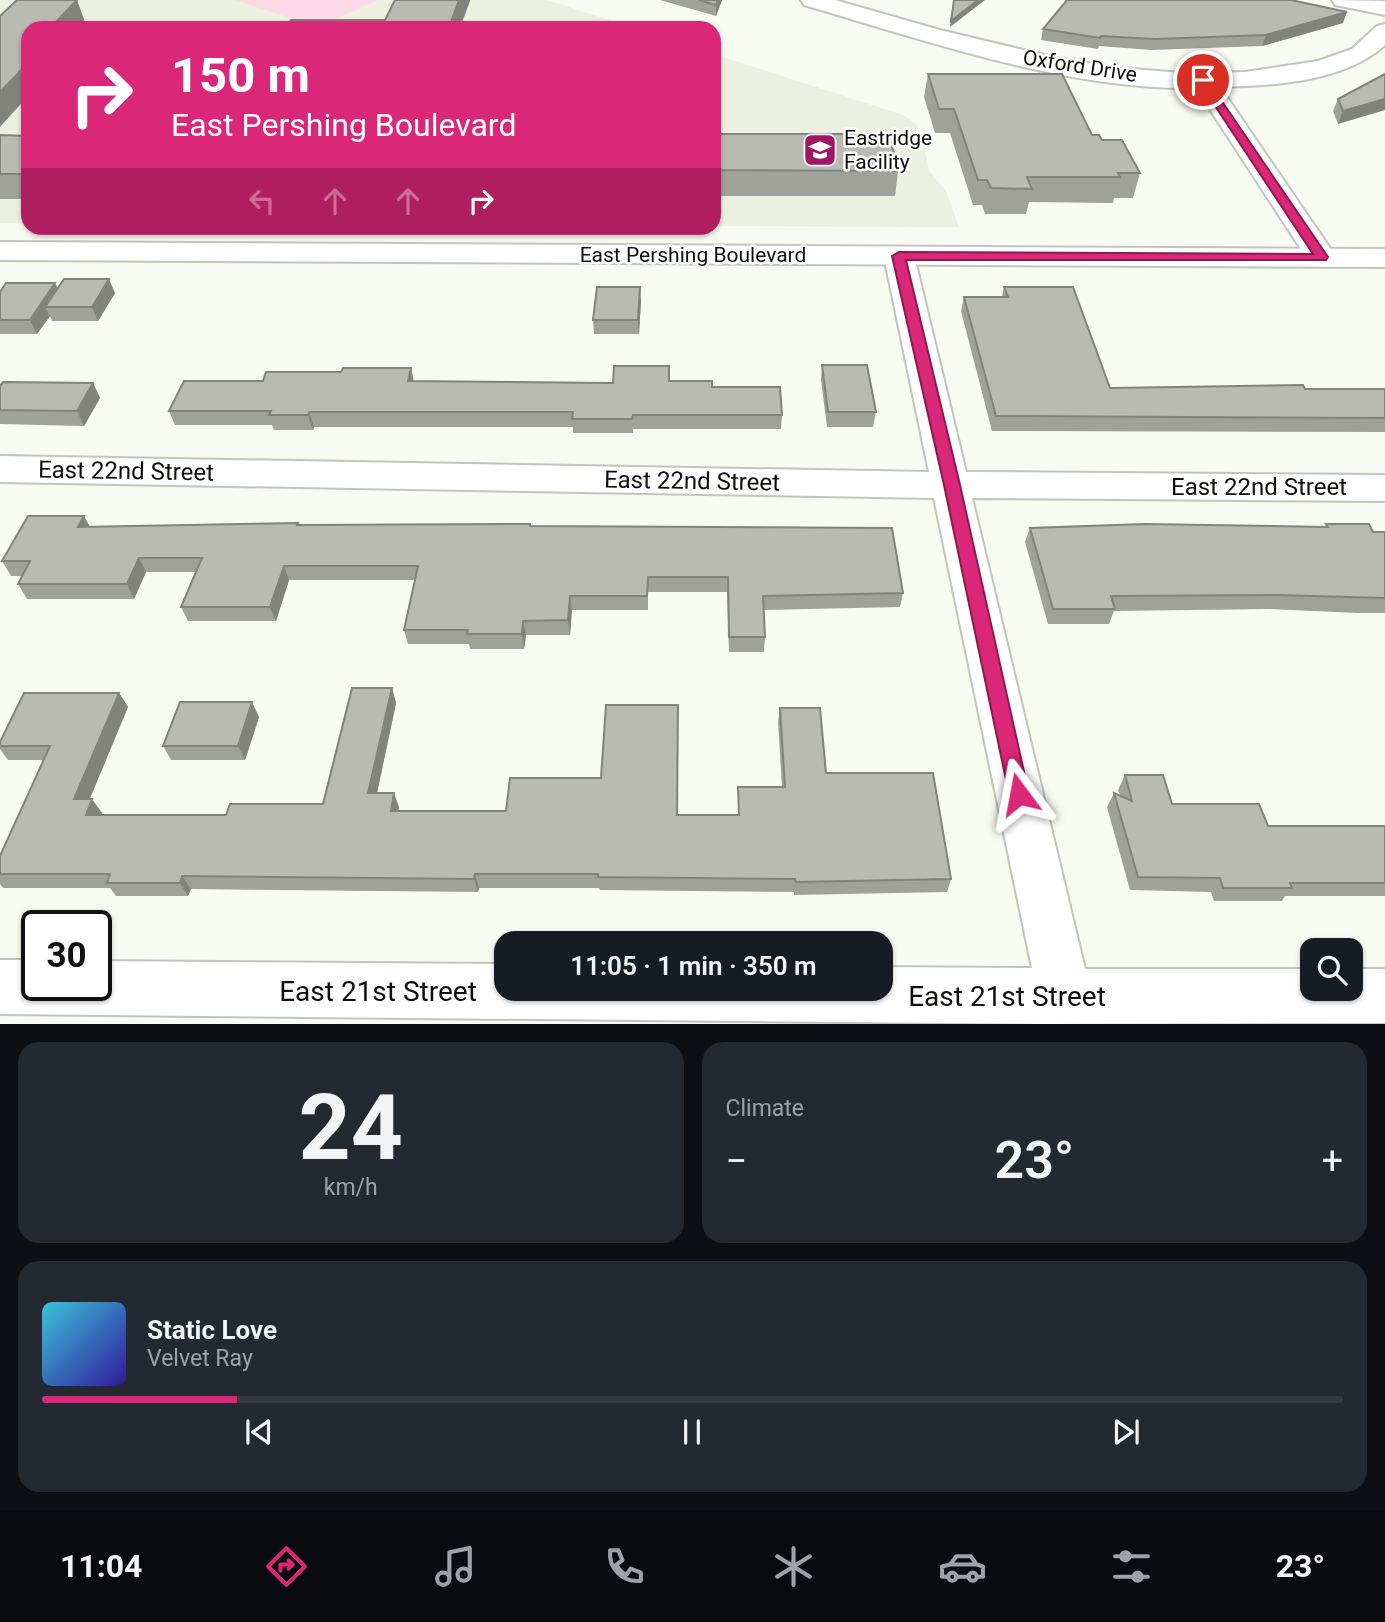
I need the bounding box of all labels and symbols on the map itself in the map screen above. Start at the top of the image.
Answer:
street label: Oxford Drive [1021,45,1139,87]
pin [1173,50,1233,110]
place label: Eastridge Facility [844,126,932,174]
school or university icon: Eastridge Facility [801,131,839,169]
street label: East Pershing Boulevard [580,243,806,267]
street label: East 22nd Street [38,455,214,487]
street label: East 22nd Street [604,465,780,497]
street label: East 22nd Street [1171,473,1347,501]
position arrow [982,757,1056,831]
speed limit sign: 30 [21,910,112,1001]
street label: East 21st Street [279,975,477,1008]
street label: East 21st Street [908,980,1106,1013]

